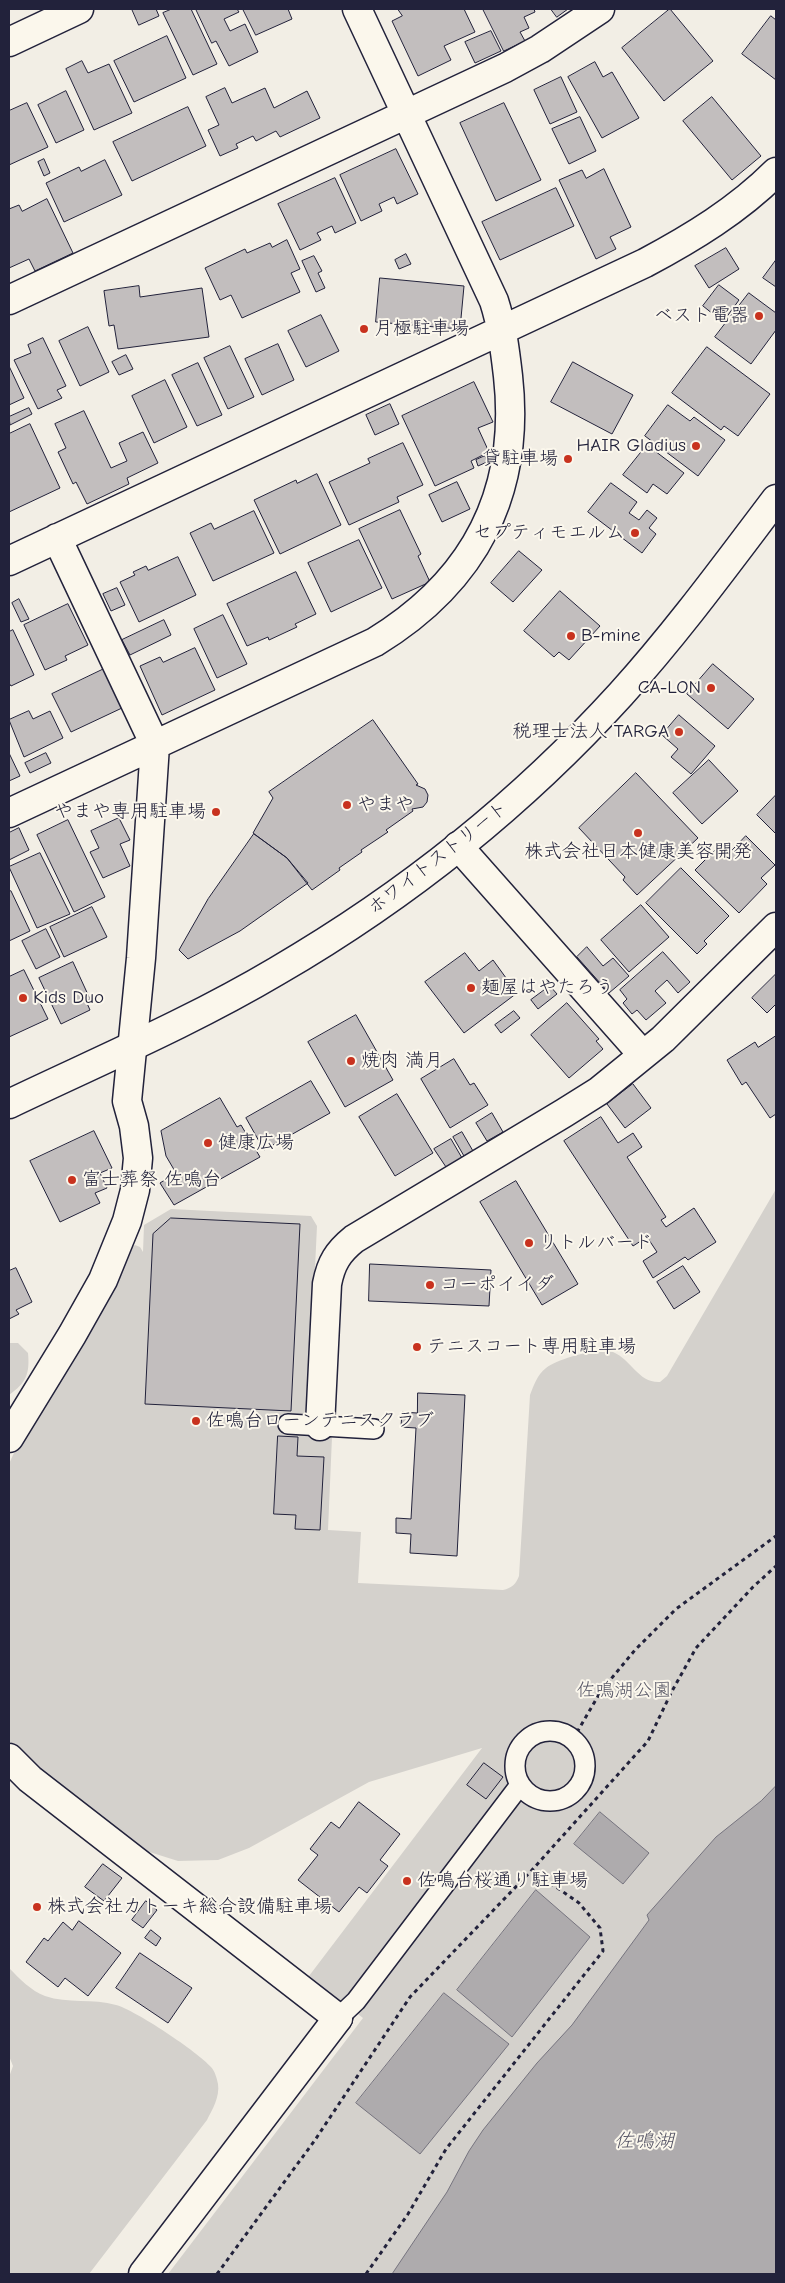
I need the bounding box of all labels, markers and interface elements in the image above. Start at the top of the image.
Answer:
place label: ベスト電器 [654,305,749,327]
marker: ベスト電器 [753,310,765,322]
place label: 月極駐車場 [374,318,469,340]
marker: 月極駐車場 [358,323,370,335]
place label: HAIR Gladius [577,435,686,457]
marker: HAIR Gladius [690,440,702,452]
place label: 貸駐車場 [482,448,558,470]
marker: 貸駐車場 [562,453,574,465]
place label: セプティモエルム [473,522,625,544]
marker: セプティモエルム [629,527,641,539]
place label: B-mine [581,625,640,647]
marker: B-mine [565,630,577,642]
place label: CA-LON [638,677,701,699]
marker: CA-LON [705,682,717,694]
place label: 税理士法人 TARGA [512,721,669,743]
marker: 税理士法人 TARGA [673,726,685,738]
place label: やまや [357,794,414,816]
street label: ホワイトストリート [364,796,512,920]
marker: やまや [341,799,353,811]
place label: やまや専用駐車場 [54,801,206,823]
marker: やまや専用駐車場 [210,806,222,818]
marker: 株式会社日本健康美容開発 [632,827,644,839]
place label: 株式会社日本健康美容開発 [524,841,752,863]
place label: 麺屋はやたろう [481,977,614,999]
marker: 麺屋はやたろう [465,982,477,994]
place label: Kids Duo [33,987,104,1009]
marker: Kids Duo [17,992,29,1004]
place label: 焼肉 満月 [361,1050,443,1072]
marker: 焼肉 満月 [345,1055,357,1067]
place label: 健康広場 [218,1132,294,1154]
marker: 健康広場 [202,1137,214,1149]
place label: 富士葬祭 佐鳴台 [82,1169,221,1191]
marker: 富士葬祭 佐鳴台 [66,1174,78,1186]
place label: リトルバード [539,1232,653,1254]
marker: リトルバード [523,1237,535,1249]
place label: コーポイイダ [440,1274,554,1296]
marker: コーポイイダ [424,1279,436,1291]
place label: テニスコート専用駐車場 [427,1336,636,1358]
marker: テニスコート専用駐車場 [411,1341,423,1353]
place label: 佐鳴台ローンテニスクラブ [206,1410,434,1432]
marker: 佐鳴台ローンテニスクラブ [190,1415,202,1427]
park label: 佐鳴湖公園 [577,1680,671,1702]
place label: 佐鳴台桜通り駐車場 [417,1870,588,1892]
marker: 佐鳴台桜通り駐車場 [401,1875,413,1887]
place label: 株式会社カトーキ総合設備駐車場 [47,1896,332,1918]
marker: 株式会社カトーキ総合設備駐車場 [31,1901,43,1913]
water label: 佐鳴湖 [614,2129,674,2153]

